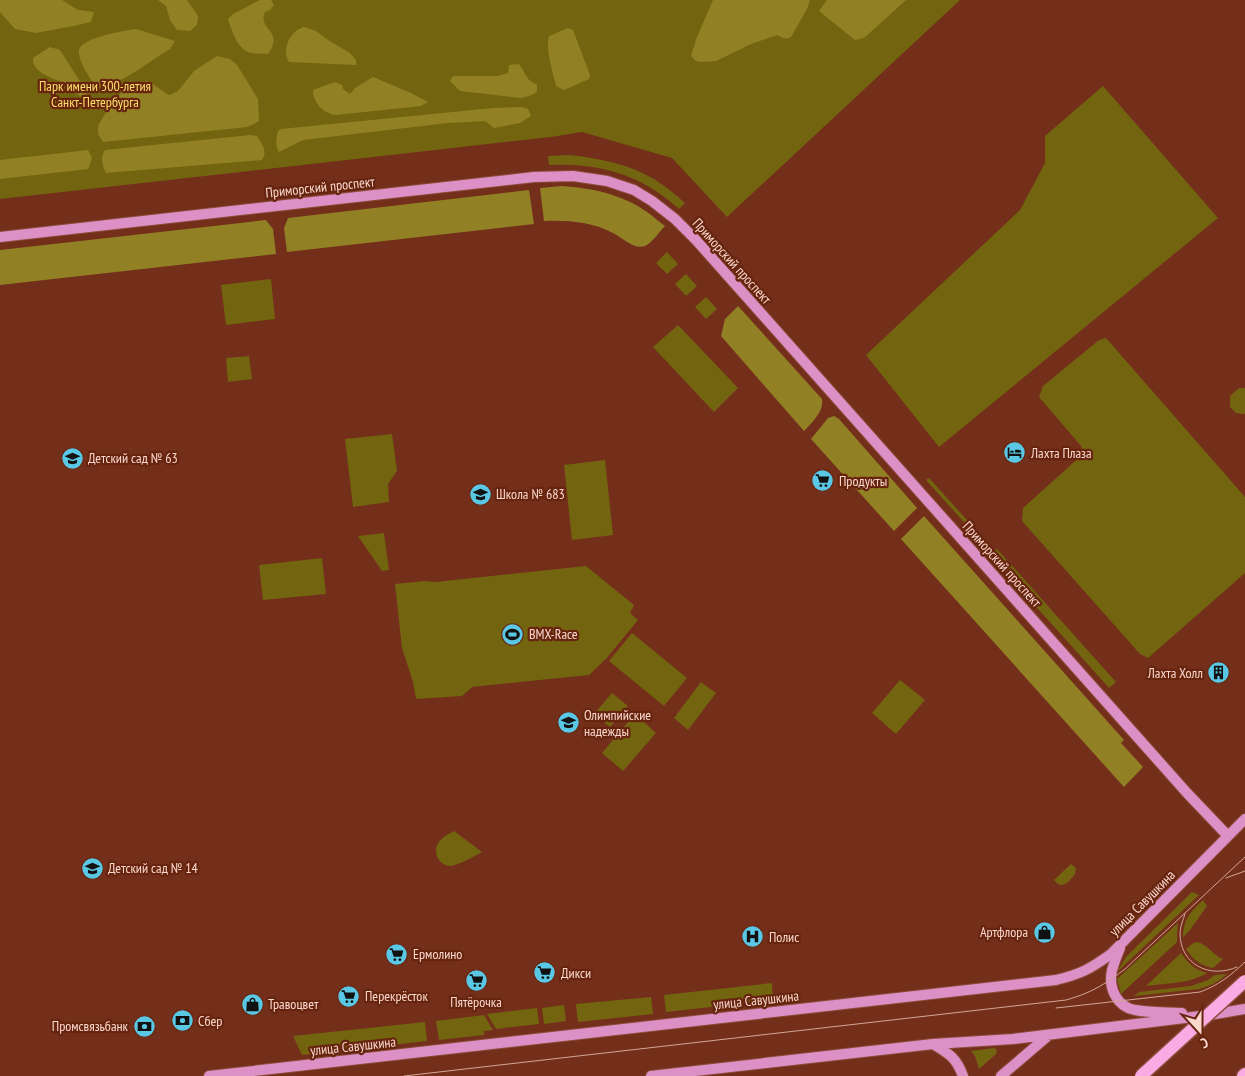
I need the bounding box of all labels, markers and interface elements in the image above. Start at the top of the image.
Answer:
park label: Парк имени 300-летия Санкт-Петербурга [39,77,151,111]
street label: Приморский проспект [265,172,376,202]
street label: Приморский проспект [689,214,776,308]
hotel icon: Лахта Плаза [1003,441,1027,465]
place label: Лахта Плаза [1030,444,1092,462]
school or university icon: Детский сад № 63 [60,446,84,470]
place label: Детский сад № 63 [88,449,178,467]
supermarket icon: Продукты [811,469,835,493]
place label: Продукты [839,472,887,490]
school or university icon: Школа № 683 [468,482,492,506]
place label: Школа № 683 [496,485,565,503]
street label: Приморский проспект [959,517,1046,611]
sports icon: BMX-Race [501,622,525,646]
place label: BMX-Race [529,625,578,643]
building icon: Лахта Холл [1207,661,1231,685]
place label: Лахта Холл [1147,664,1203,682]
place label: Олимпийские надежды [584,706,651,740]
school or university icon: Олимпийские надежды [556,711,580,735]
school or university icon: Детский сад № 14 [80,856,104,880]
place label: Детский сад № 14 [108,859,199,877]
street label: улица Савушкина [1105,866,1179,940]
shop icon: Артфлора [1032,920,1056,944]
place label: Артфлора [980,923,1028,941]
hospital icon: Полис [741,925,765,949]
place label: Полис [769,928,799,946]
supermarket icon: Ермолино [385,942,409,966]
place label: Ермолино [413,945,462,963]
supermarket icon: Дикси [533,961,557,985]
place label: Дикси [561,964,591,982]
supermarket icon: Пятёрочка [464,968,488,992]
supermarket icon: Перекрёсток [337,984,361,1008]
place label: Перекрёсток [365,987,428,1005]
street label: улица Савушкина [712,987,800,1013]
shop icon: Травоцвет [240,992,264,1016]
place label: Пятёрочка [450,993,502,1011]
place label: Травоцвет [268,995,319,1013]
north arrow [1175,1006,1225,1056]
bank icon: Сбер [170,1009,194,1033]
place label: Сбер [198,1012,222,1030]
bank icon: Промсвязьбанк [132,1014,156,1038]
place label: Промсвязьбанк [52,1017,129,1035]
street label: улица Савушкина [309,1033,397,1059]
text: С [1198,1034,1211,1053]

